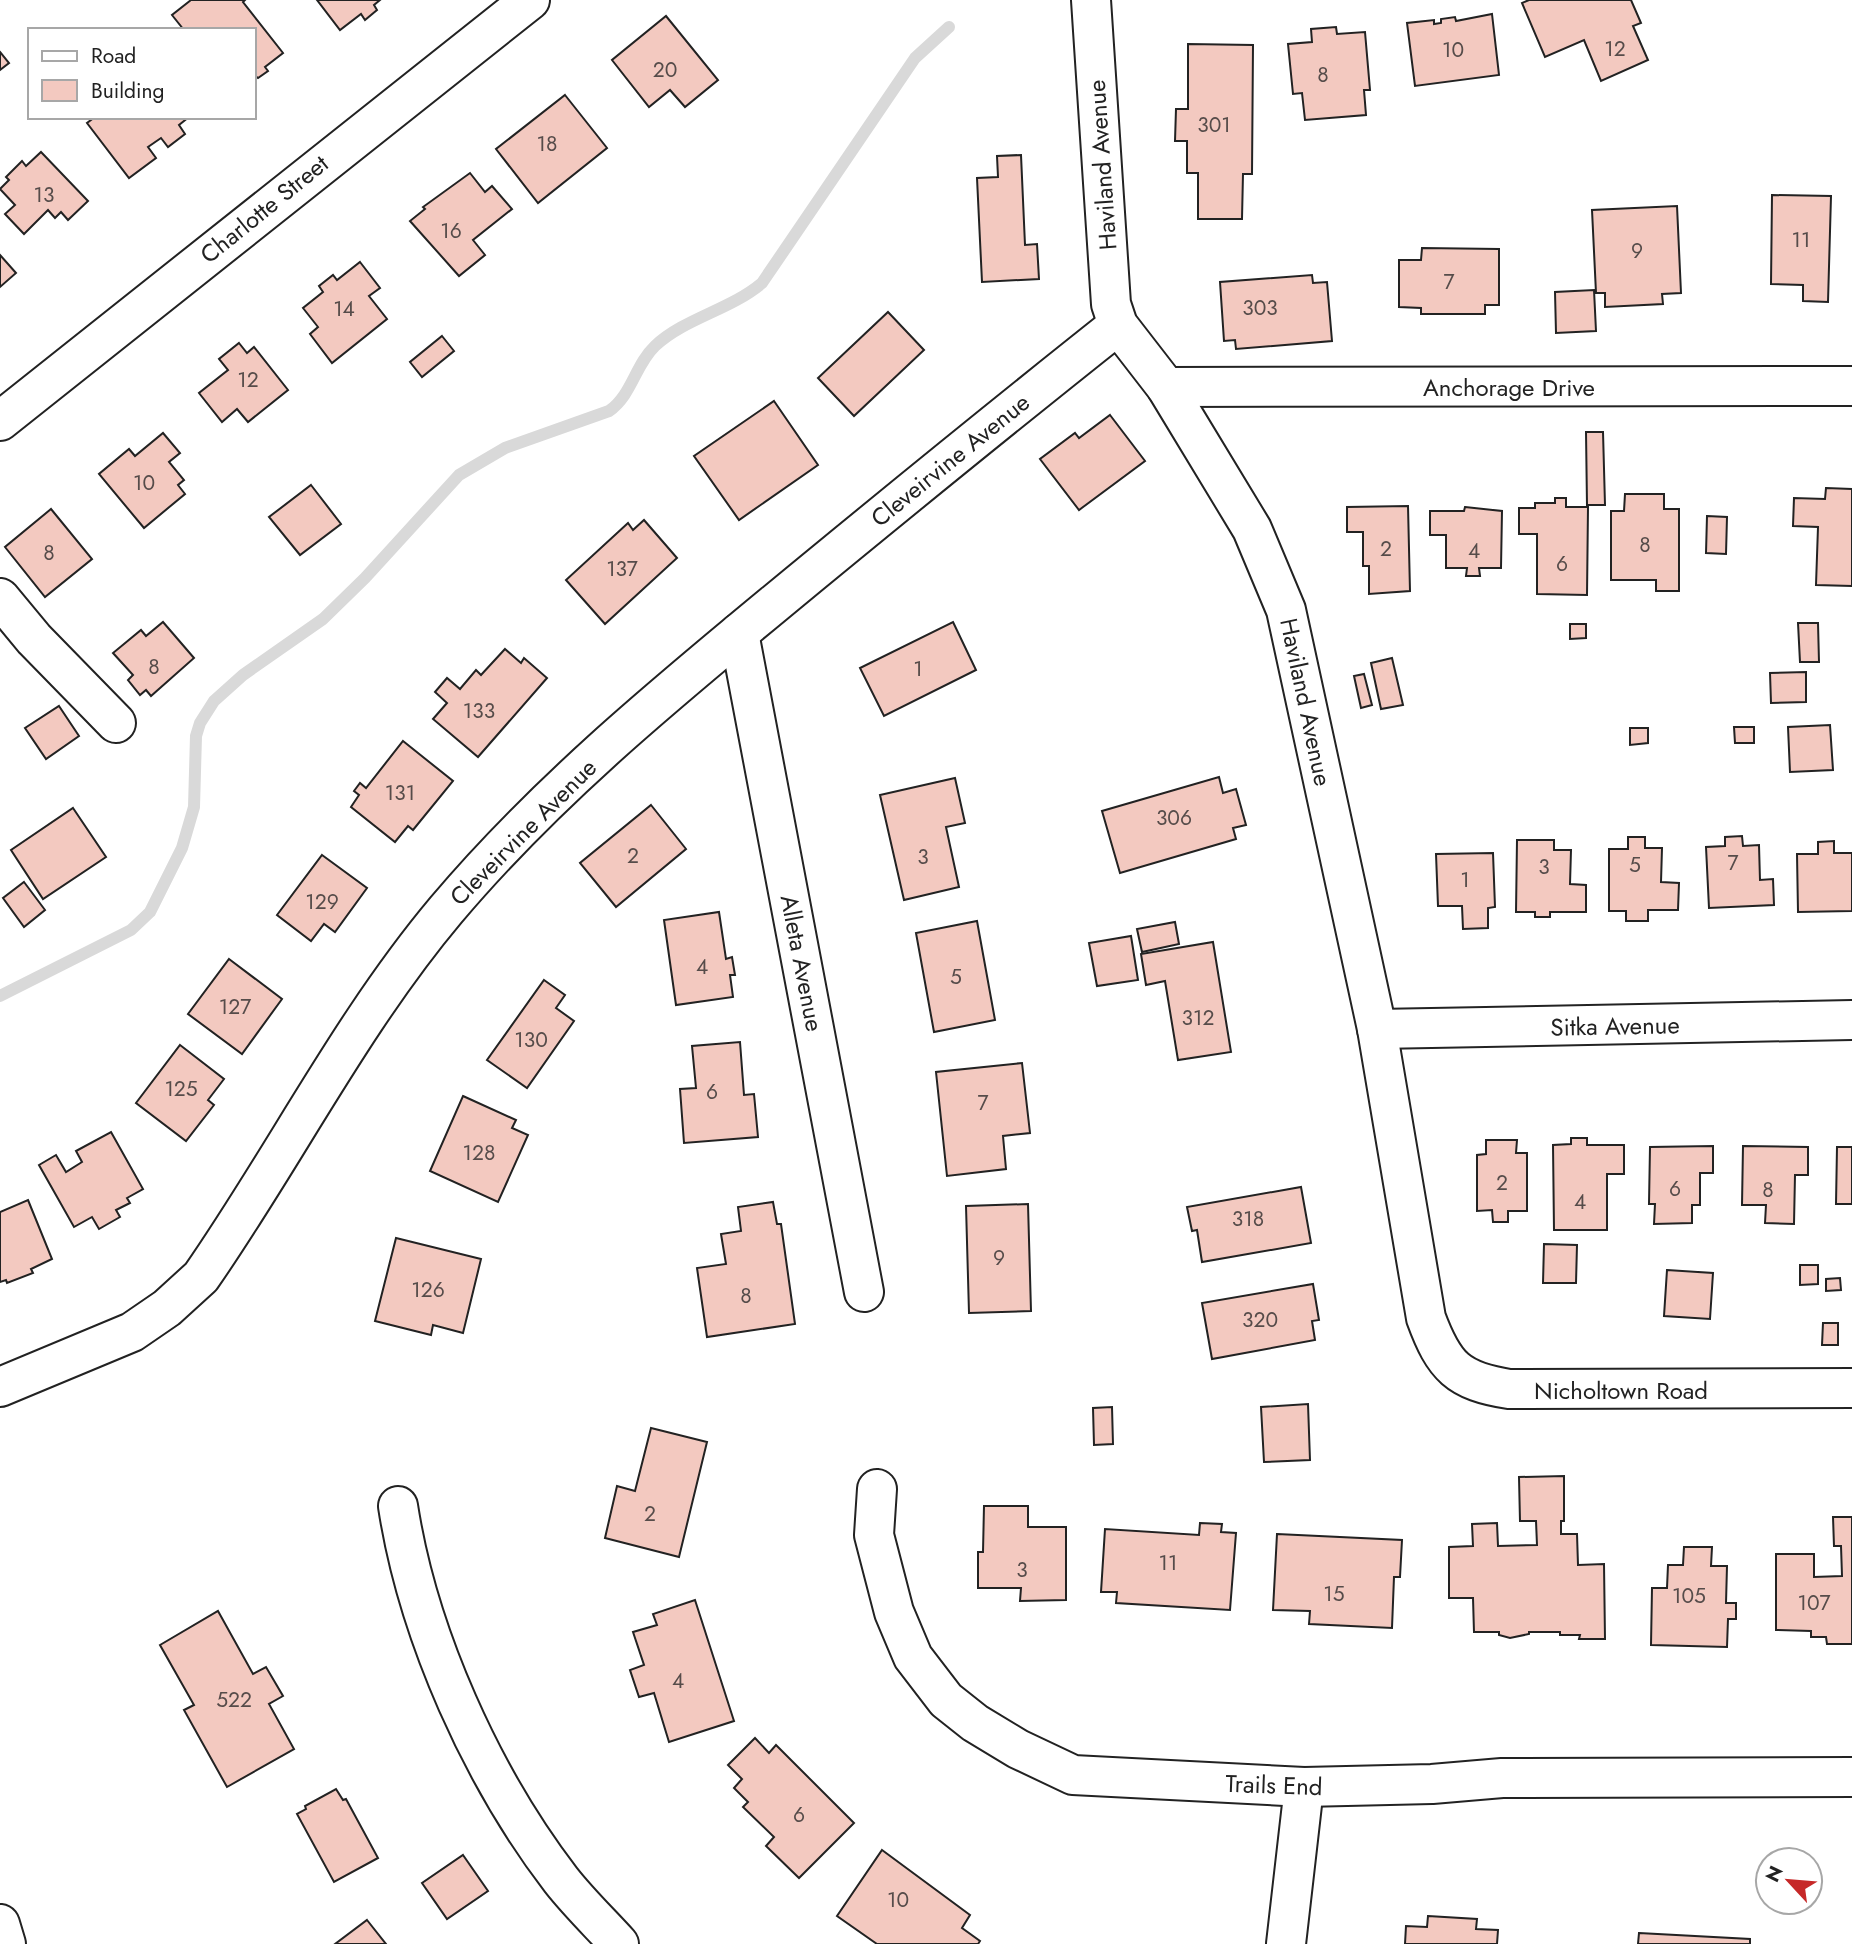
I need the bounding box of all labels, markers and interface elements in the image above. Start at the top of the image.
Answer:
legend [28,28,256,119]
house number: 12 [1604,34,1626,64]
house number: 10 [1442,35,1464,65]
text: Road [91,41,136,71]
house number: 20 [653,55,677,85]
house number: 8 [1317,60,1329,90]
text: Building [91,76,164,106]
street label: Haviland Avenue [1079,79,1125,251]
house number: 301 [1197,110,1231,140]
house number: 18 [537,129,557,159]
street label: Charlotte Street [192,146,336,272]
house number: 13 [34,180,54,210]
house number: 16 [440,216,462,246]
house number: 11 [1792,225,1810,255]
house number: 9 [1631,236,1643,266]
house number: 7 [1443,267,1455,297]
house number: 303 [1242,293,1278,323]
house number: 14 [333,294,355,324]
house number: 12 [237,365,259,395]
street label: Anchorage Drive [1423,370,1595,405]
street label: Cleveirvine Avenue [863,385,1037,535]
house number: 10 [133,468,155,498]
house number: 8 [1639,530,1651,560]
house number: 2 [1380,534,1392,564]
house number: 4 [1468,536,1480,566]
house number: 8 [43,538,55,568]
house number: 6 [1556,549,1568,579]
house number: 137 [606,554,638,584]
street label: Haviland Avenue [1271,615,1341,789]
house number: 8 [148,652,160,682]
house number: 1 [913,654,923,684]
house number: 133 [463,696,495,726]
street label: Cleveirvine Avenue [442,751,604,913]
house number: 131 [385,778,415,808]
house number: 306 [1156,803,1192,833]
house number: 2 [627,841,639,871]
house number: 3 [917,842,929,872]
house number: 7 [1727,848,1739,878]
house number: 5 [1629,850,1641,880]
house number: 3 [1538,852,1550,882]
house number: 1 [1460,865,1470,895]
house number: 129 [305,887,339,917]
street label: Alleta Avenue [772,892,832,1034]
house number: 4 [696,952,708,982]
house number: 5 [950,962,962,992]
house number: 127 [219,992,251,1022]
house number: 312 [1182,1003,1214,1033]
street label: Sitka Avenue [1550,1007,1680,1045]
house number: 130 [514,1025,548,1055]
house number: 125 [164,1074,198,1104]
house number: 6 [706,1077,718,1107]
house number: 7 [977,1088,989,1118]
house number: 128 [463,1138,495,1168]
house number: 2 [1496,1168,1508,1198]
house number: 6 [1669,1174,1681,1204]
house number: 8 [1762,1175,1774,1205]
house number: 4 [1574,1187,1586,1217]
house number: 318 [1232,1204,1264,1234]
house number: 9 [993,1243,1005,1273]
house number: 126 [411,1275,445,1305]
house number: 8 [740,1281,752,1311]
house number: 320 [1242,1305,1278,1335]
street label: Nicholtown Road [1534,1373,1708,1408]
house number: 2 [644,1499,656,1529]
house number: 11 [1159,1548,1177,1578]
house number: 3 [1016,1555,1028,1585]
house number: 15 [1323,1579,1345,1609]
house number: 105 [1672,1581,1706,1611]
house number: 107 [1797,1588,1831,1618]
house number: 4 [672,1666,684,1696]
house number: 522 [216,1685,252,1715]
street label: Trails End [1225,1766,1323,1804]
house number: 6 [793,1800,805,1830]
north arrow [1754,1846,1824,1916]
text: N [1759,1861,1790,1886]
house number: 10 [887,1885,909,1915]

